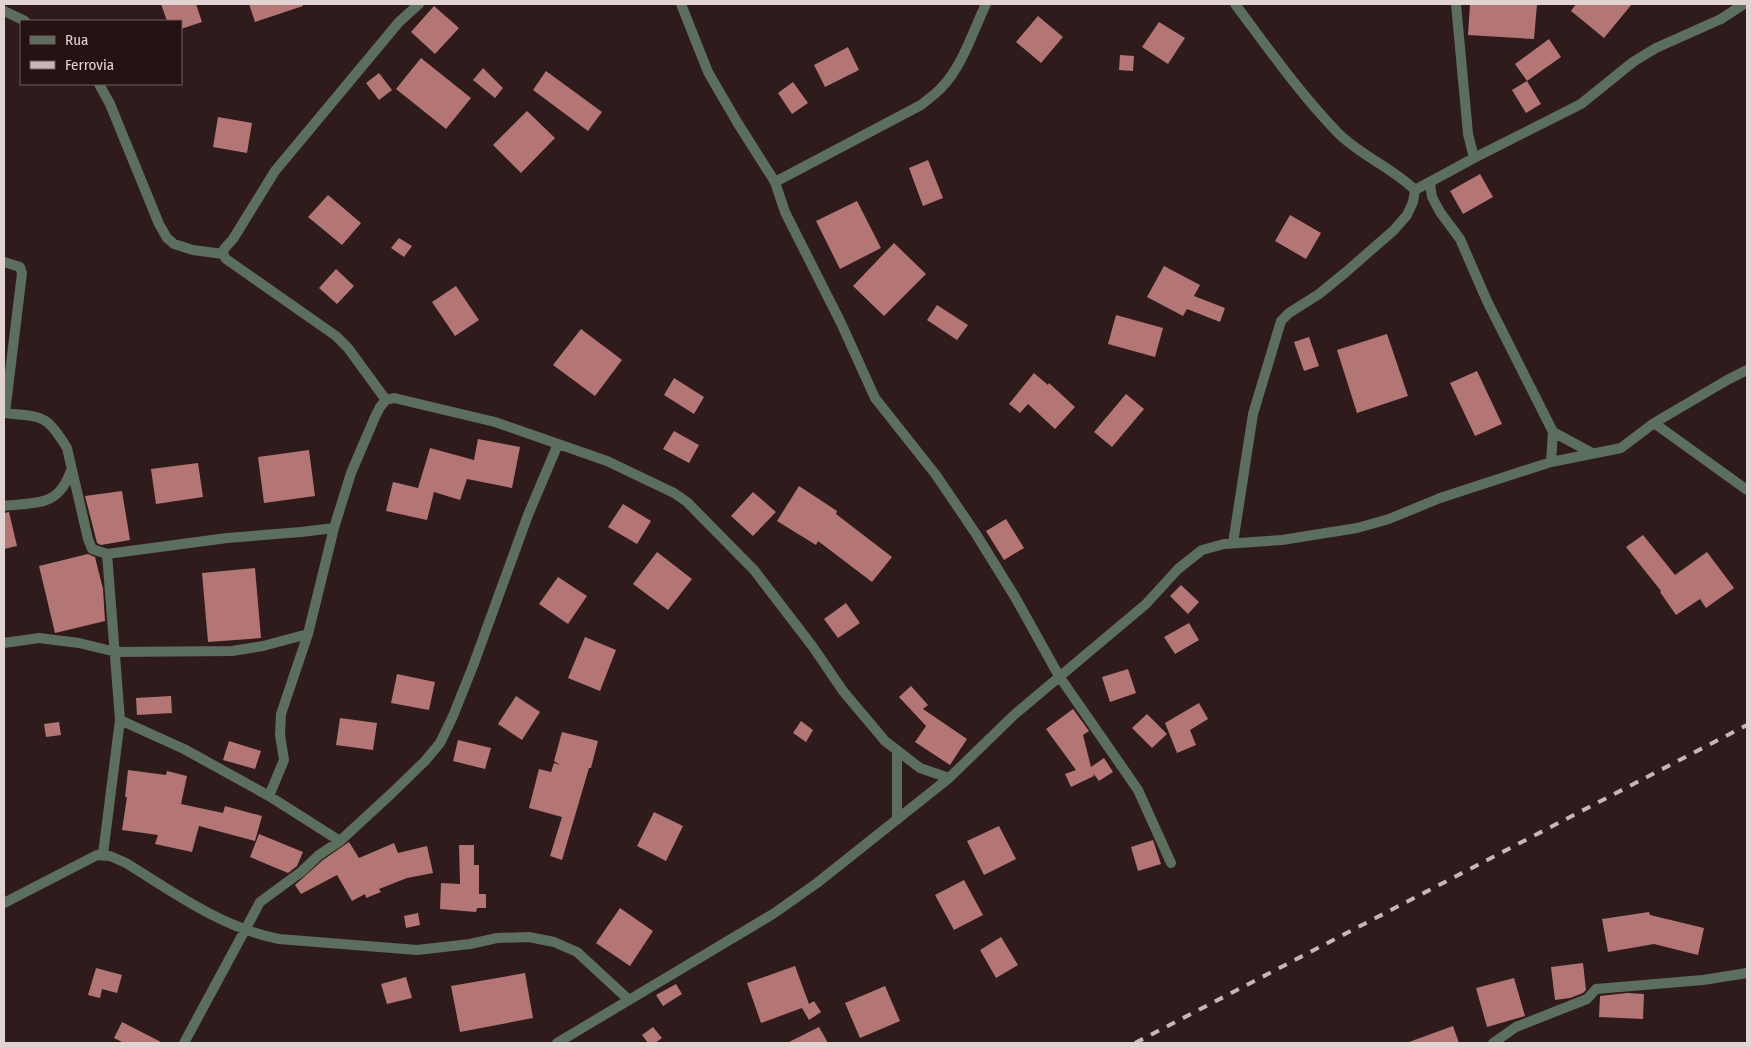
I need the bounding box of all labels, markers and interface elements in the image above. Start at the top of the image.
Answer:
legend [20,20,182,85]
text: Rua [65,31,88,49]
text: Ferrovia [65,56,114,74]

